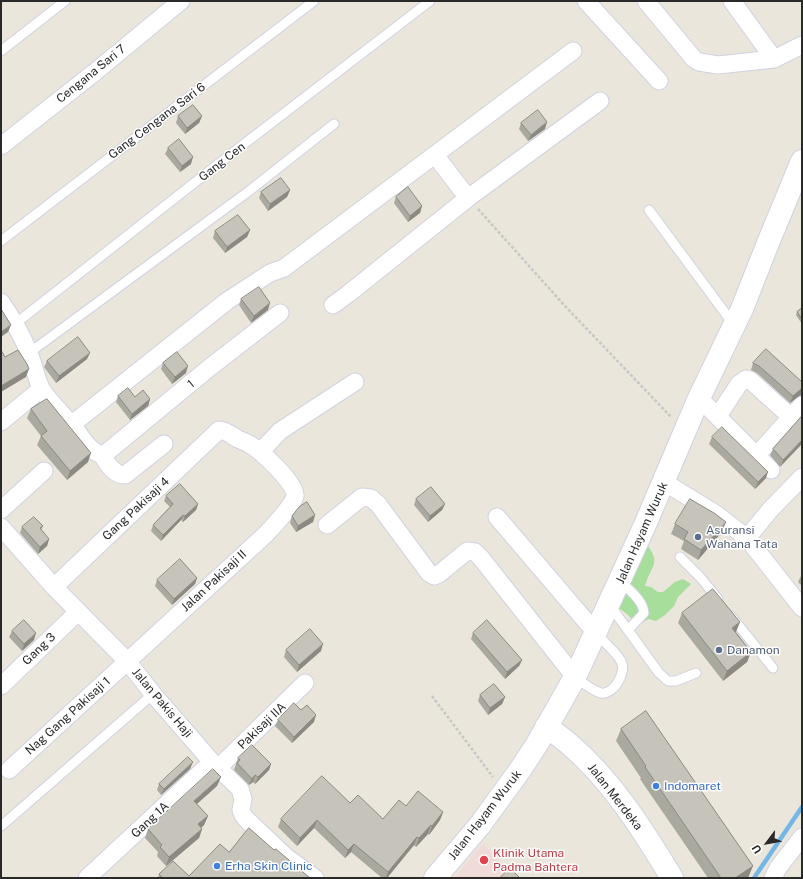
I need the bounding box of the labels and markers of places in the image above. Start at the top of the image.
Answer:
place label: Asuransi Wahana Tata [706,523,778,551]
marker: Asuransi Wahana Tata [693,532,703,542]
place label: Danamon [727,643,780,657]
marker: Danamon [714,645,724,655]
place label: Indomaret [664,779,721,793]
marker: Indomaret [651,781,661,791]
place label: Klinik Utama Padma Bahtera [493,846,578,874]
marker: Klinik Utama Padma Bahtera [478,854,490,866]
place label: Erha Skin Clinic [225,859,312,873]
marker: Erha Skin Clinic [212,861,222,871]

